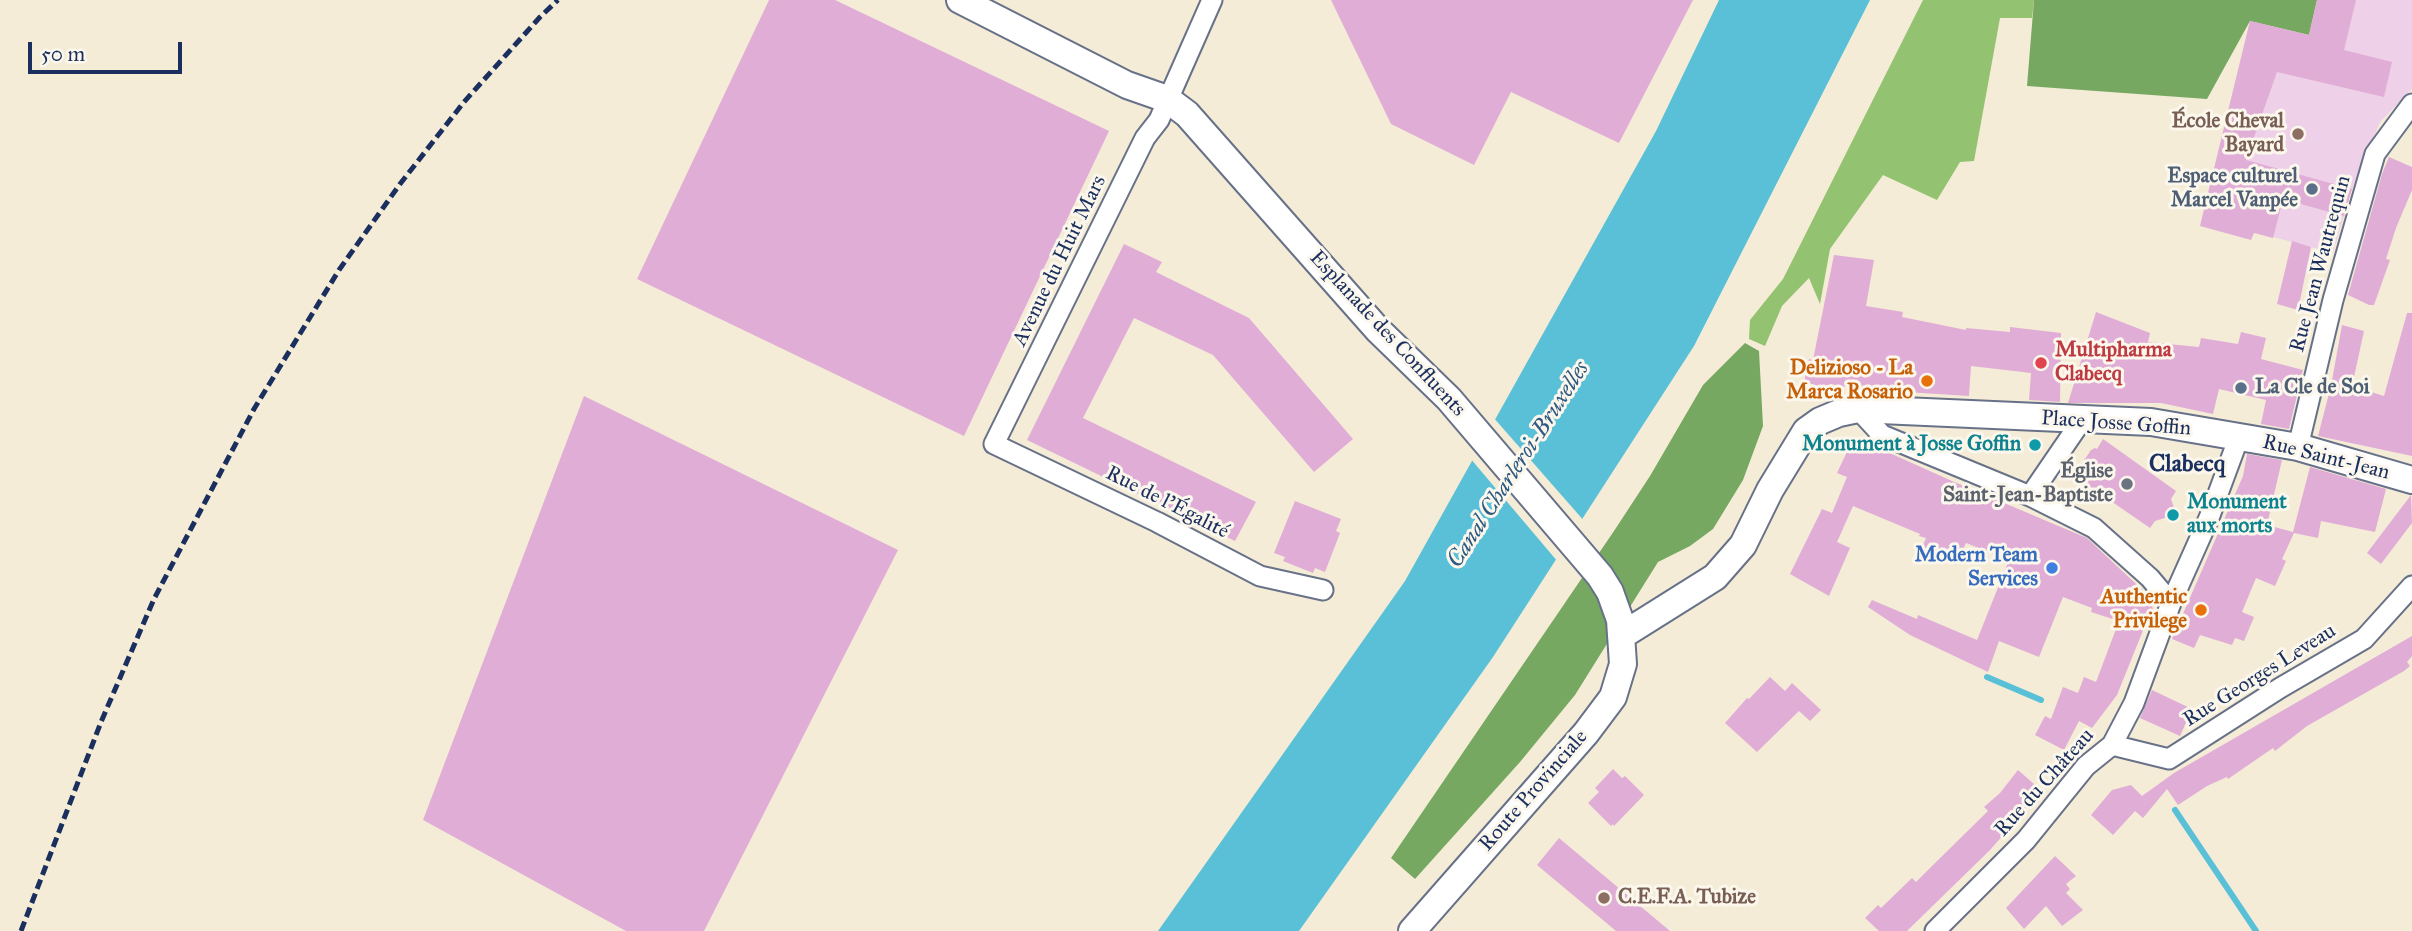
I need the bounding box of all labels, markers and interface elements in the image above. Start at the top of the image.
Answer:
scale bar [32,28,186,72]
text: 50 m [41,41,85,67]
place label: École Cheval Bayard [2171,109,2284,159]
marker: École Cheval Bayard [2290,126,2306,142]
place label: Espace culturel Marcel Vanpée [2167,164,2298,214]
street label: Avenue du Huit Mars [1008,172,1112,350]
street label: Rue Jean Wautrequin [2285,173,2357,355]
marker: Espace culturel Marcel Vanpée [2304,181,2320,197]
street label: Esplanade des Confluents [1304,246,1470,422]
place label: Multipharma Clabecq [2055,338,2172,388]
marker: Multipharma Clabecq [2033,355,2049,371]
place label: Delizioso - La Marca Rosario [1786,356,1913,406]
water label: Canal Charleroi-Bruxelles [1442,357,1596,573]
marker: Delizioso - La Marca Rosario [1919,373,1935,389]
place label: La Cle de Soi [2255,375,2370,401]
marker: La Cle de Soi [2233,380,2249,396]
street label: Place Josse Goffin [2040,406,2192,442]
street label: Rue Saint-Jean [2260,430,2392,486]
place label: Monument à Josse Goffin [1802,432,2021,458]
marker: Monument à Josse Goffin [2027,437,2043,453]
district label: Clabecq [2149,451,2225,479]
place label: Église Saint-Jean-Baptiste [1943,459,2113,509]
street label: Rue de l'Égalité [1101,461,1233,545]
marker: Église Saint-Jean-Baptiste [2119,476,2135,492]
place label: Monument aux morts [2187,490,2287,540]
marker: Monument aux morts [2165,507,2181,523]
place label: Modern Team Services [1915,543,2038,593]
marker: Modern Team Services [2044,560,2060,576]
place label: Authentic Privilege [2101,585,2187,635]
marker: Authentic Privilege [2193,602,2209,618]
street label: Rue Georges Leveau [2179,619,2341,733]
street label: Rue du Château [1990,724,2100,842]
street label: Route Provinciale [1474,725,1594,857]
place label: C.E.F.A. Tubize [1618,885,1756,911]
marker: C.E.F.A. Tubize [1596,890,1612,906]

